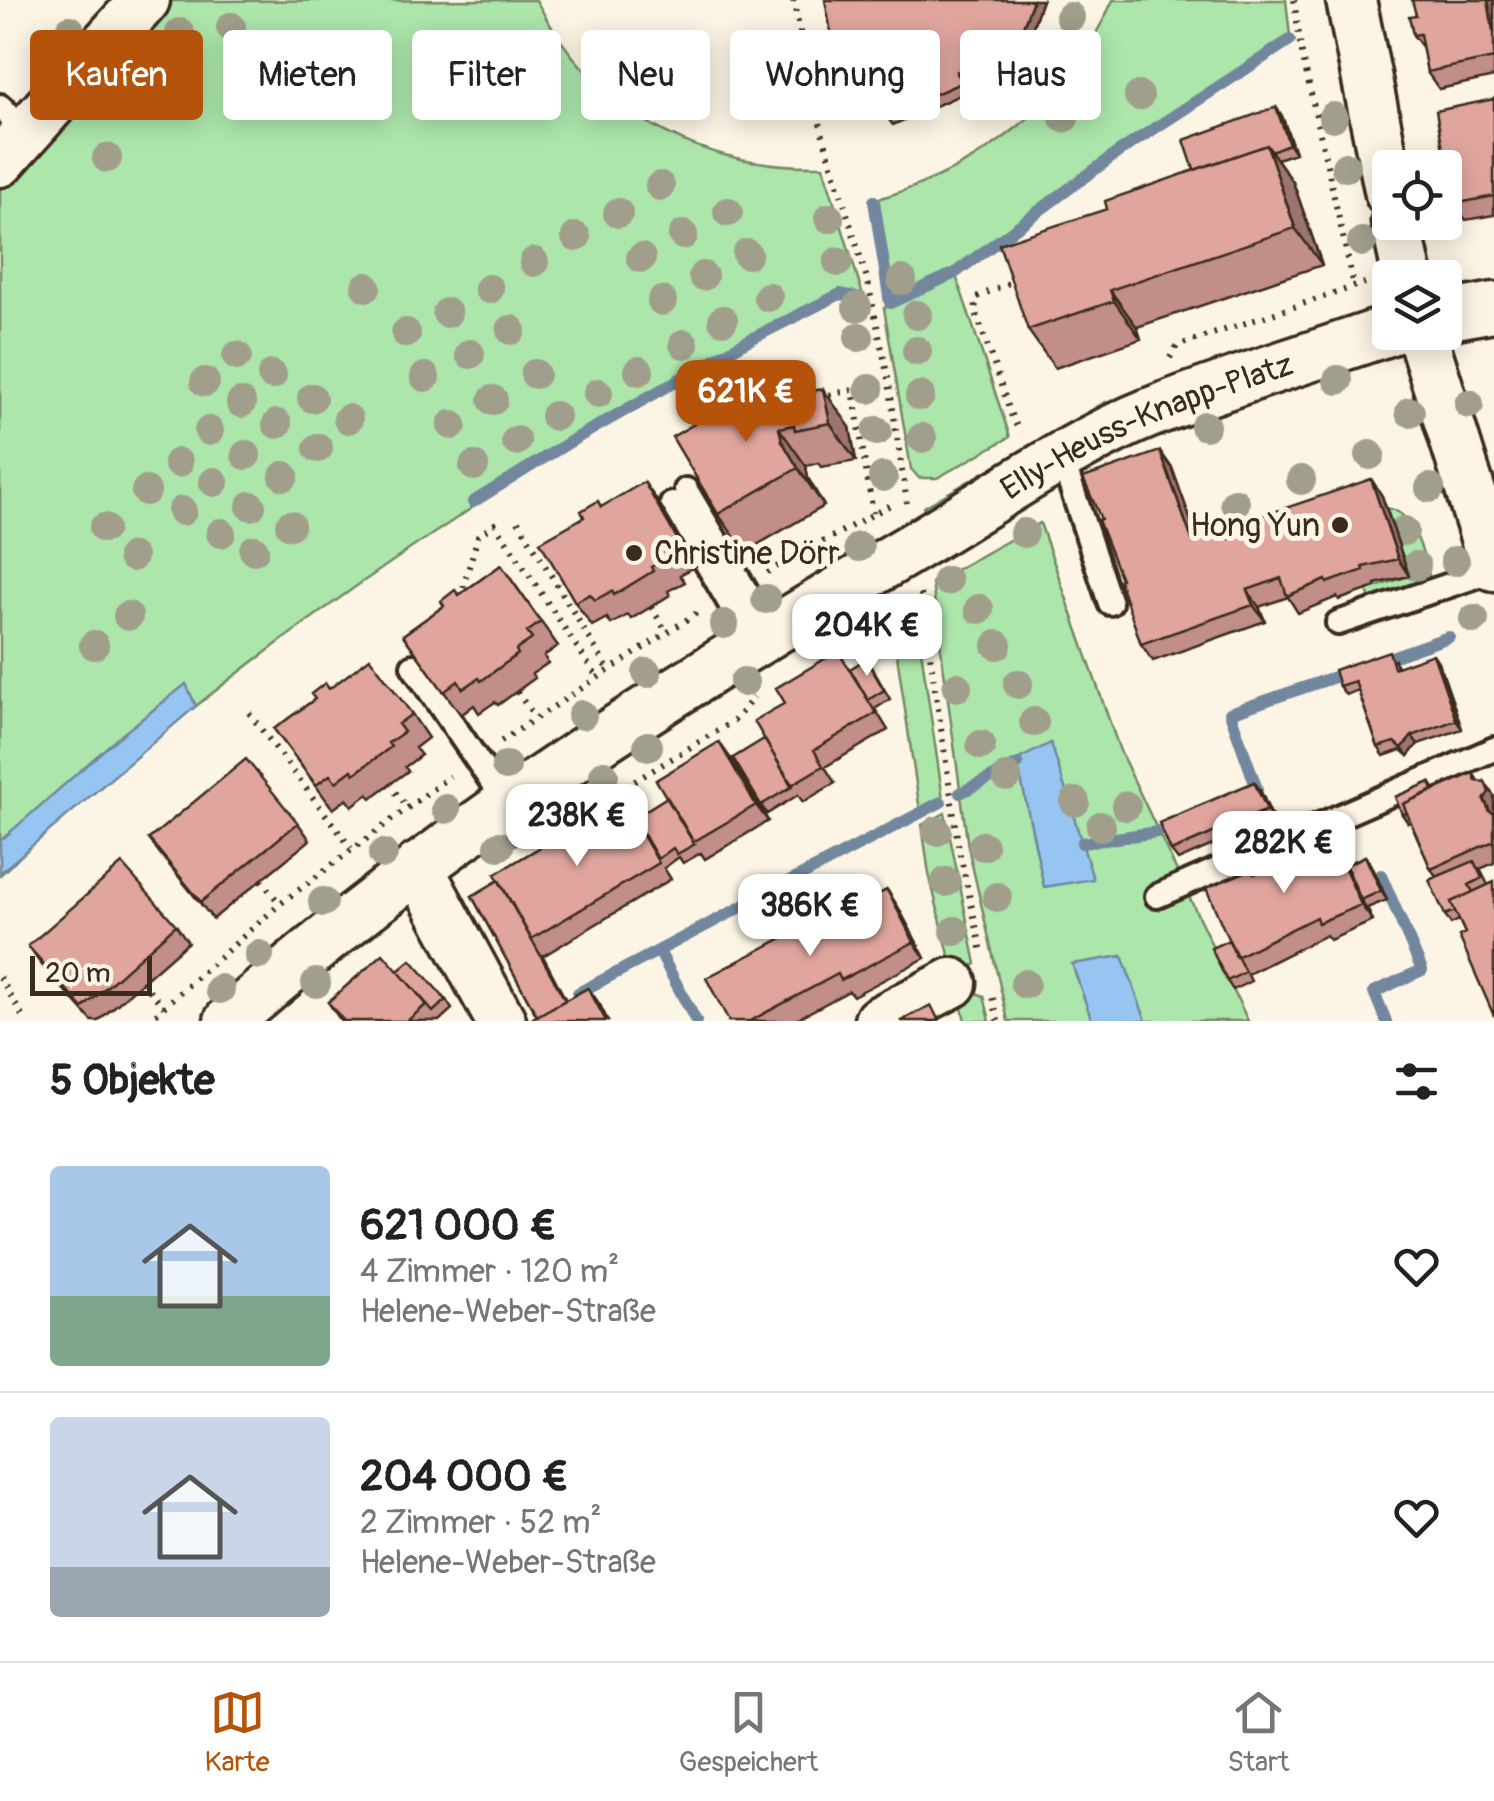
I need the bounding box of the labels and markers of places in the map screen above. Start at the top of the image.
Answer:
pin: 621K € [665,360,827,445]
place label: Hong Yun [1190,506,1320,546]
marker: Hong Yun [1329,514,1351,536]
place label: Christine Dörr [654,534,840,574]
marker: Christine Dörr [623,542,645,564]
pin: 204K € [786,594,948,679]
pin: 238K € [496,784,658,869]
pin: 282K € [1203,811,1365,896]
pin: 386K € [729,874,891,959]

